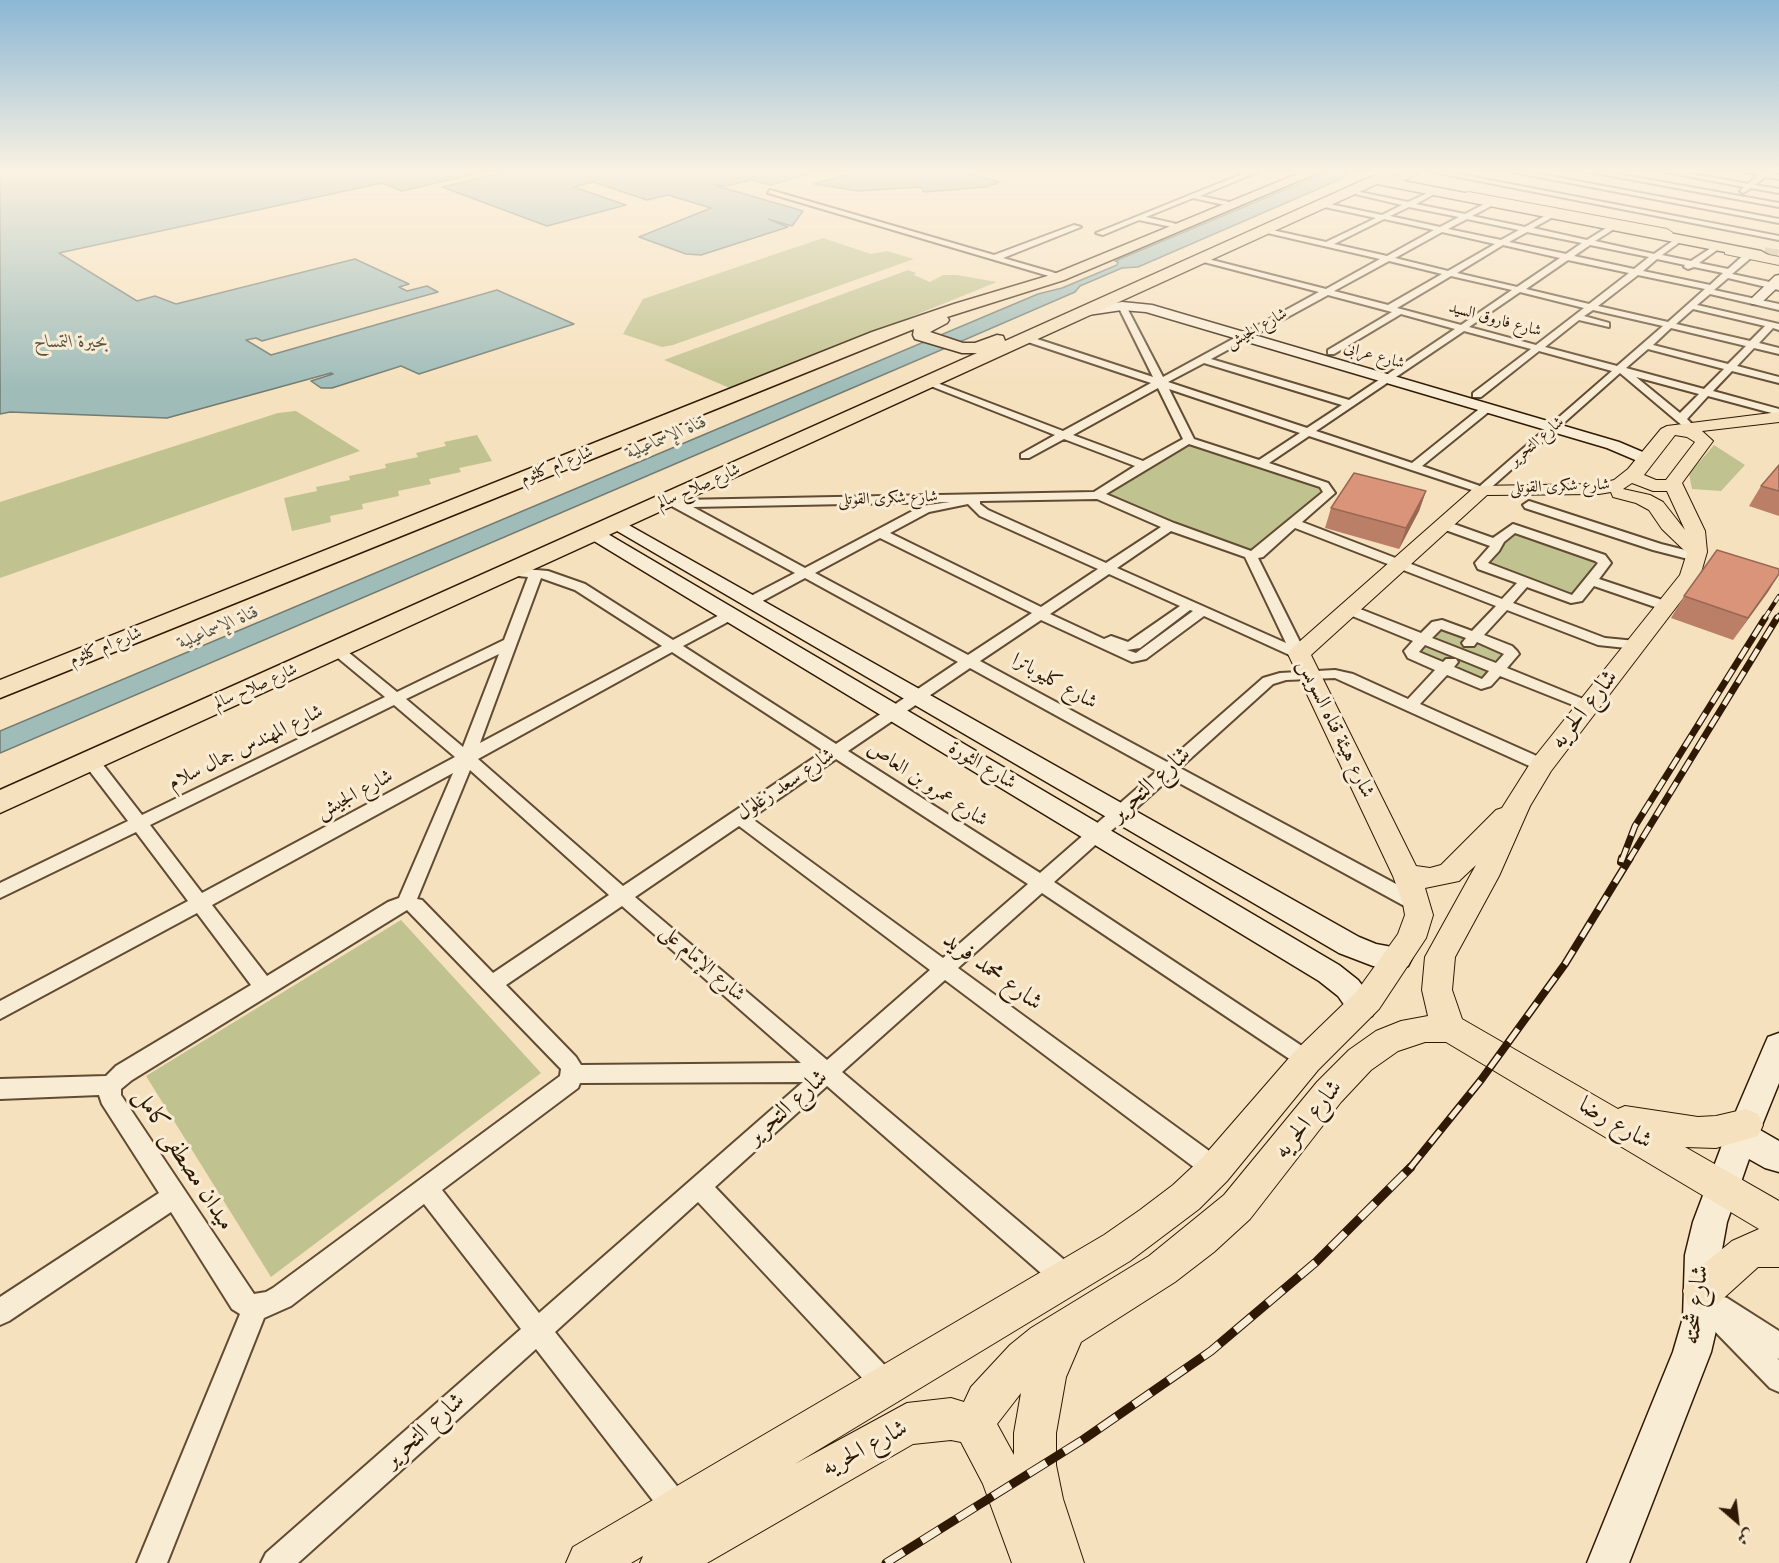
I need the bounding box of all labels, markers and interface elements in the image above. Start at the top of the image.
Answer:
street label: شارع فاروق السيد [1446,298,1544,342]
street label: شارع الجيش [1223,304,1291,354]
water label: بحيرة التمساح [34,332,108,354]
street label: شارع عرابى [1341,338,1407,374]
water label: قناة الإسماعيلية [623,411,711,465]
street label: شارع التحرير [1506,413,1568,471]
street label: شارع ام كلثوم [518,443,596,489]
street label: شارع صلاح سالم [654,460,744,514]
street label: شارع شكرى القوتلى [1510,476,1610,498]
street label: شارع شكرى القوتلى [838,488,938,510]
water label: قناة الإسماعيلية [175,601,263,655]
street label: شارع ام كلثوم [67,624,145,670]
street label: شارع كليوباترا [1007,649,1101,715]
street label: شارع هيئة قناه السويس [1291,656,1379,802]
street label: شارع صلاح سالم [211,660,301,714]
street label: شارع الحريه [1545,664,1625,756]
street label: شارع المهندس جمال سلام [164,700,328,796]
street label: شارع الثورة [944,736,1020,796]
street label: شارع عمرو بن العاص [862,737,992,833]
street label: شارع التحرير [1104,741,1198,829]
street label: شارع سعد زغلول [733,743,839,827]
street label: شارع الجيش [312,765,398,825]
street label: شارع الإمام على [654,920,750,1008]
street label: شارع محمد فريد [936,926,1048,1018]
street label: شارع التحرير [741,1064,835,1152]
street label: شارع الحريه [1268,1075,1350,1165]
street label: ميدان مصطفى كامل [126,1084,240,1236]
street label: شارع رضا [1573,1092,1657,1156]
street label: شارع شحته [1678,1264,1716,1346]
street label: شارع التحرير [378,1387,472,1475]
street label: شارع الحريه [817,1414,913,1484]
north arrow [1707,1491,1767,1551]
text: ش [1733,1523,1758,1550]

